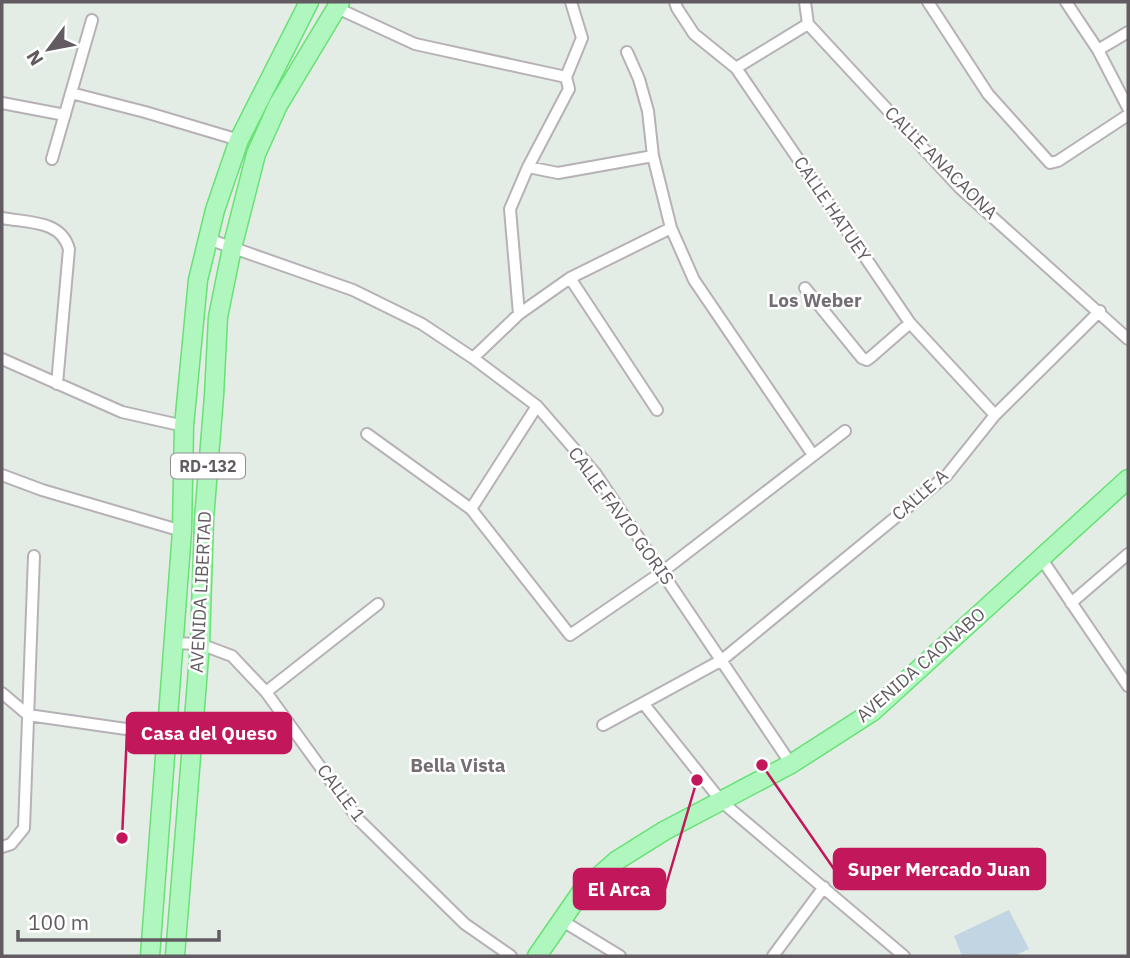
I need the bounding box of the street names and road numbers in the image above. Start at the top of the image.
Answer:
street label: CALLE ANACAONA [880,101,1003,224]
street label: CALLE HATUEY [789,152,876,266]
street label: CALLE FAVIO GORIS [564,442,679,589]
road number: RD-132 [171,453,245,478]
street label: CALLE A [887,464,953,525]
street label: AVENIDA LIBERTAD [185,510,216,674]
street label: AVENIDA CAONABO [851,602,990,727]
street label: CALLE 1 [312,759,371,826]

